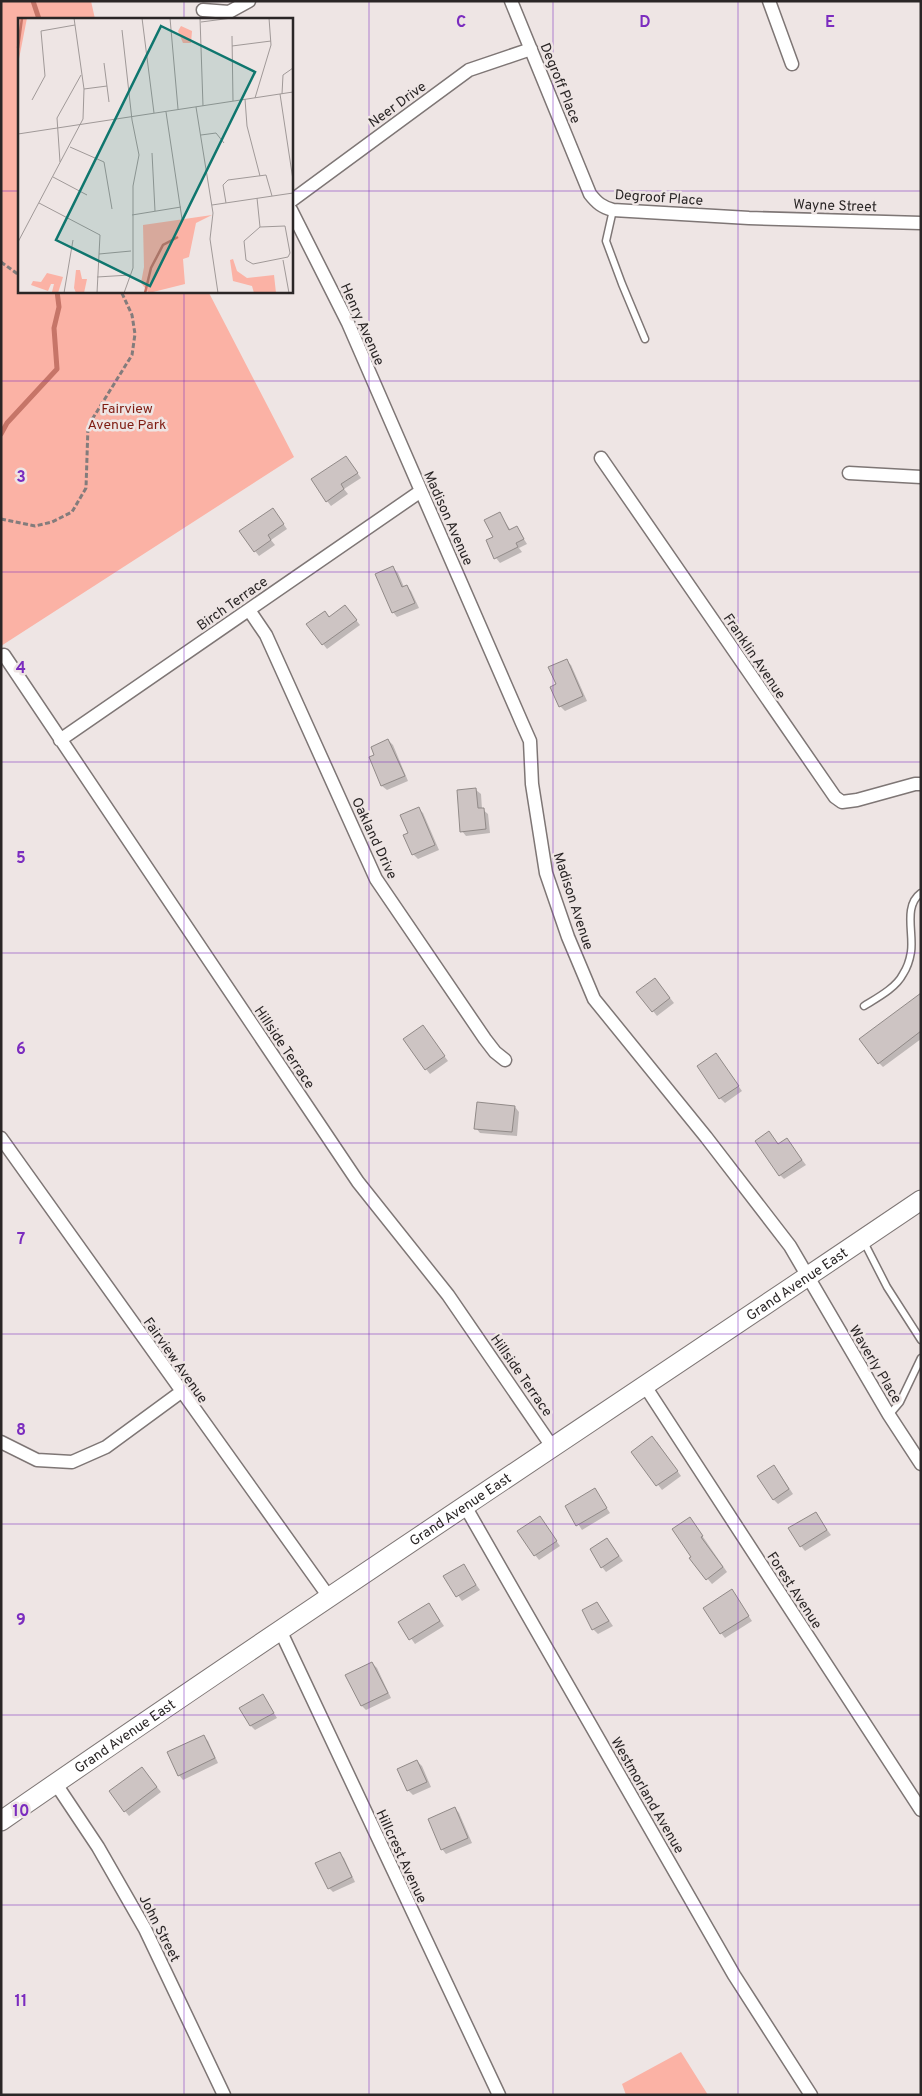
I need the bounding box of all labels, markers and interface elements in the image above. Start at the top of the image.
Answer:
text: C [456,13,466,33]
text: D [639,13,651,33]
text: E [825,13,835,33]
inset map [18,18,292,292]
street label: Degroff Place [536,41,584,126]
street label: Neer Drive [366,79,430,132]
street label: Degroof Place [614,187,704,210]
street label: Wayne Street [793,197,877,216]
street label: Henry Avenue [336,281,387,368]
park label: Fairview Avenue Park [88,401,167,434]
text: 3 [16,468,26,488]
street label: Madison Avenue [419,469,476,568]
street label: Birch Terrace [194,574,272,635]
street label: Franklin Avenue [719,611,789,703]
text: 4 [16,659,26,679]
street label: Oakland Drive [347,795,400,882]
text: 5 [16,849,26,869]
street label: Madison Avenue [549,851,596,952]
street label: Hillside Terrace [250,1003,318,1093]
text: 6 [16,1040,26,1060]
text: 7 [17,1230,25,1250]
street label: Grand Avenue East [743,1245,851,1325]
street label: Fairview Avenue [139,1315,211,1407]
street label: Waverly Place [845,1323,905,1407]
street label: Hillside Terrace [486,1332,555,1420]
text: 8 [16,1421,26,1441]
street label: Grand Avenue East [407,1470,515,1550]
street label: Forest Avenue [763,1549,825,1632]
text: 9 [16,1611,26,1631]
street label: Grand Avenue East [72,1697,179,1778]
street label: Westmorland Avenue [606,1734,687,1857]
text: 10 [13,1802,29,1822]
street label: Hillcrest Avenue [371,1807,430,1906]
street label: John Street [134,1892,183,1965]
text: 11 [15,1992,27,2012]

